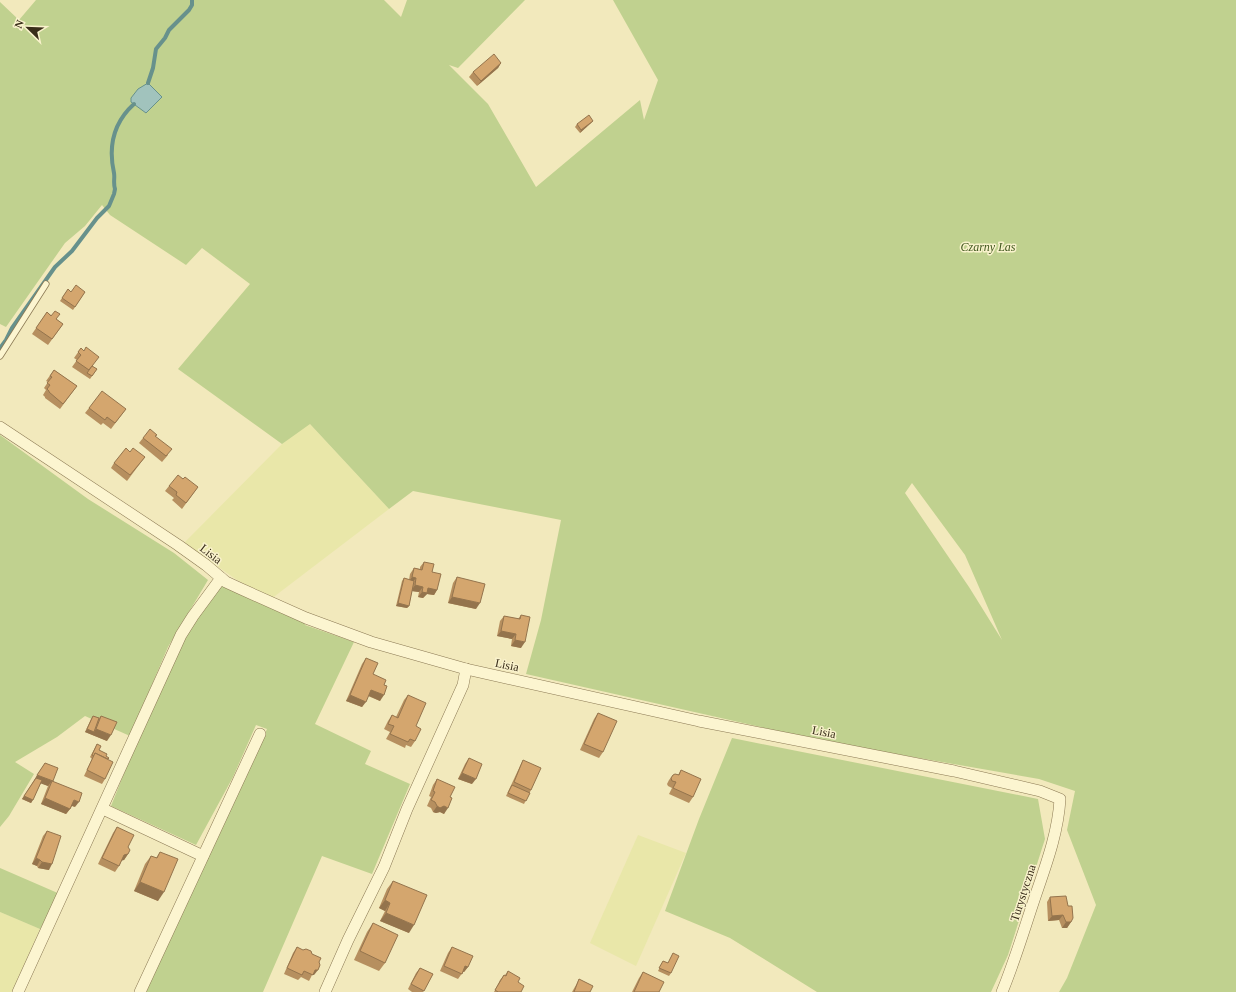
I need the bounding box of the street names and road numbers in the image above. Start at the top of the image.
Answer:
street label: Lisia [197,541,225,567]
street label: Lisia [494,656,521,674]
street label: Lisia [811,723,838,741]
street label: Turystyczna [1007,862,1039,923]

